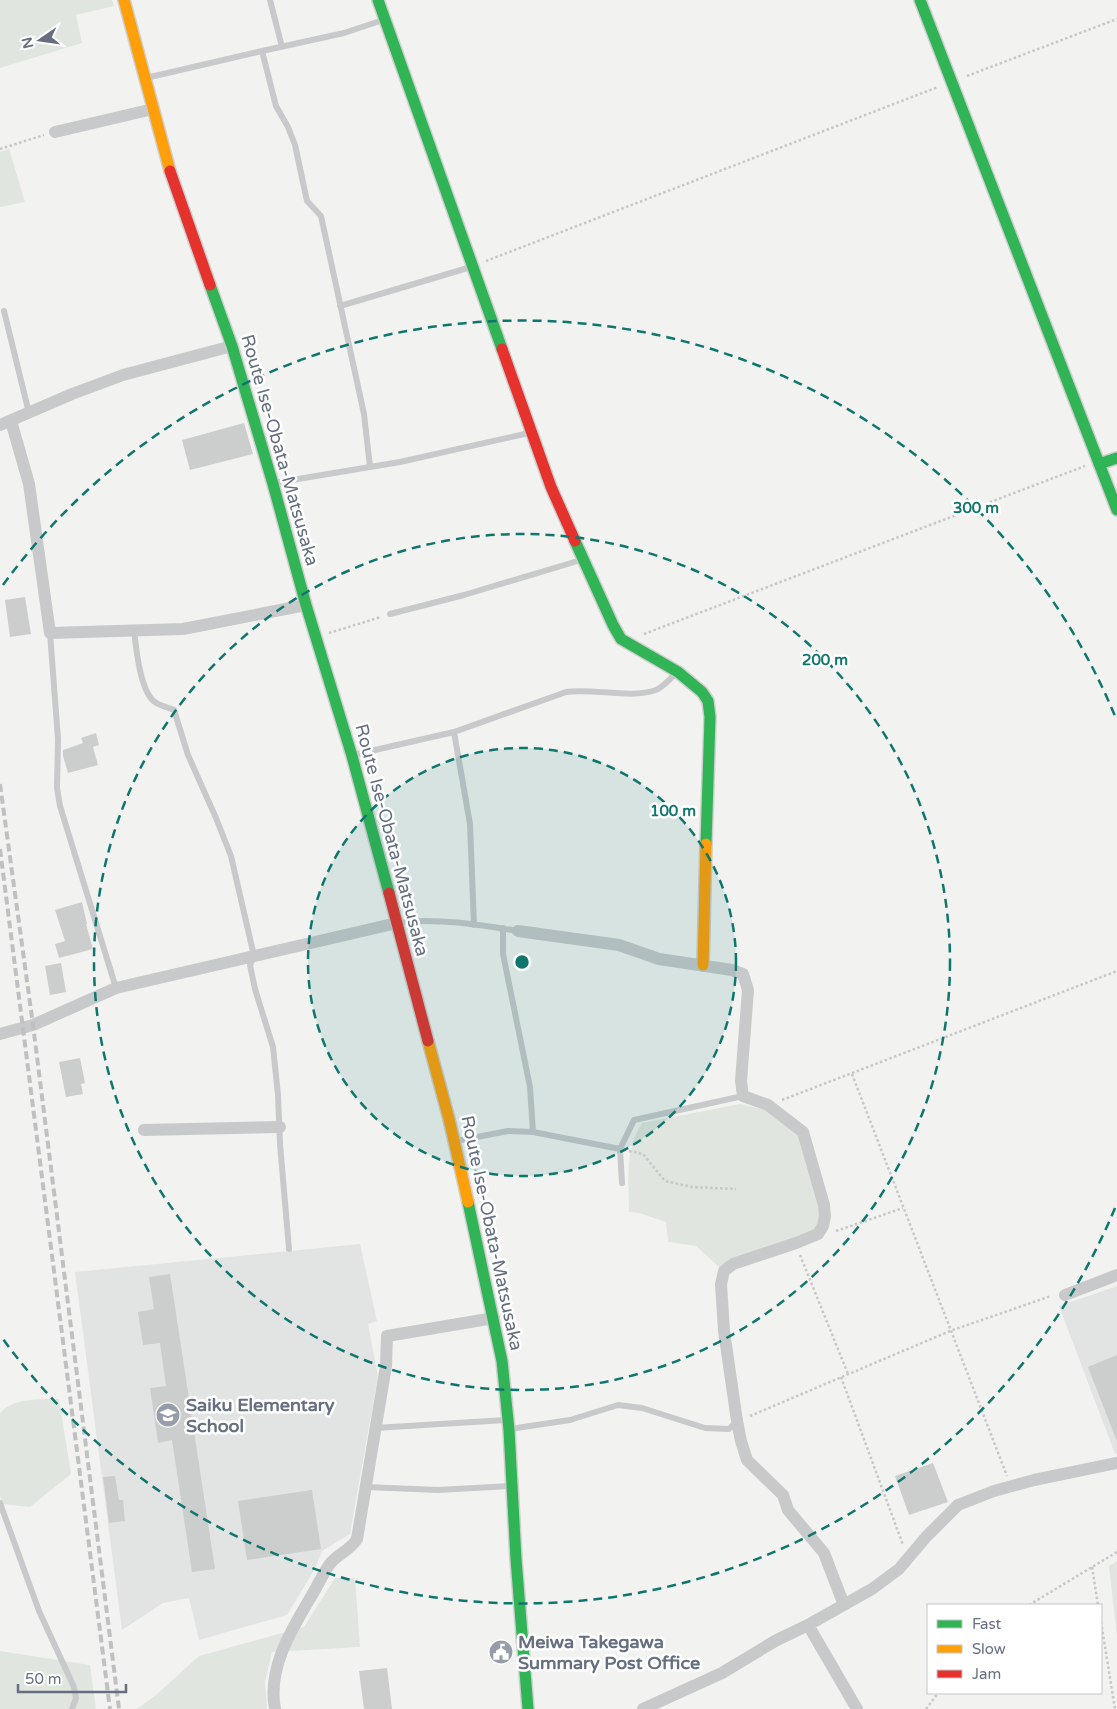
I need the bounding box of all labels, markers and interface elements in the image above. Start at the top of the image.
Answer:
north arrow [15,15,65,65]
text: N [18,35,37,50]
street label: Route Ise-Obata-Matsusaka [236,332,324,568]
text: 300 m [953,499,999,517]
text: 200 m [802,651,848,669]
street label: Route Ise-Obata-Matsusaka [350,721,434,959]
text: 100 m [650,802,696,820]
centre of rings [513,953,531,971]
street label: Route Ise-Obata-Matsusaka [456,1113,528,1353]
place label: Saiku Elementary School [186,1394,335,1437]
school or university icon: Saiku Elementary School [155,1402,181,1428]
legend [927,1604,1102,1694]
text: Fast [972,1615,1002,1633]
place label: Meiwa Takegawa Summary Post Office [518,1631,700,1674]
public building icon: Meiwa Takegawa Summary Post Office [488,1639,514,1665]
text: Slow [972,1640,1006,1658]
scale bar [18,1662,125,1694]
text: Jam [972,1665,1001,1683]
text: 50 m [25,1670,62,1688]

